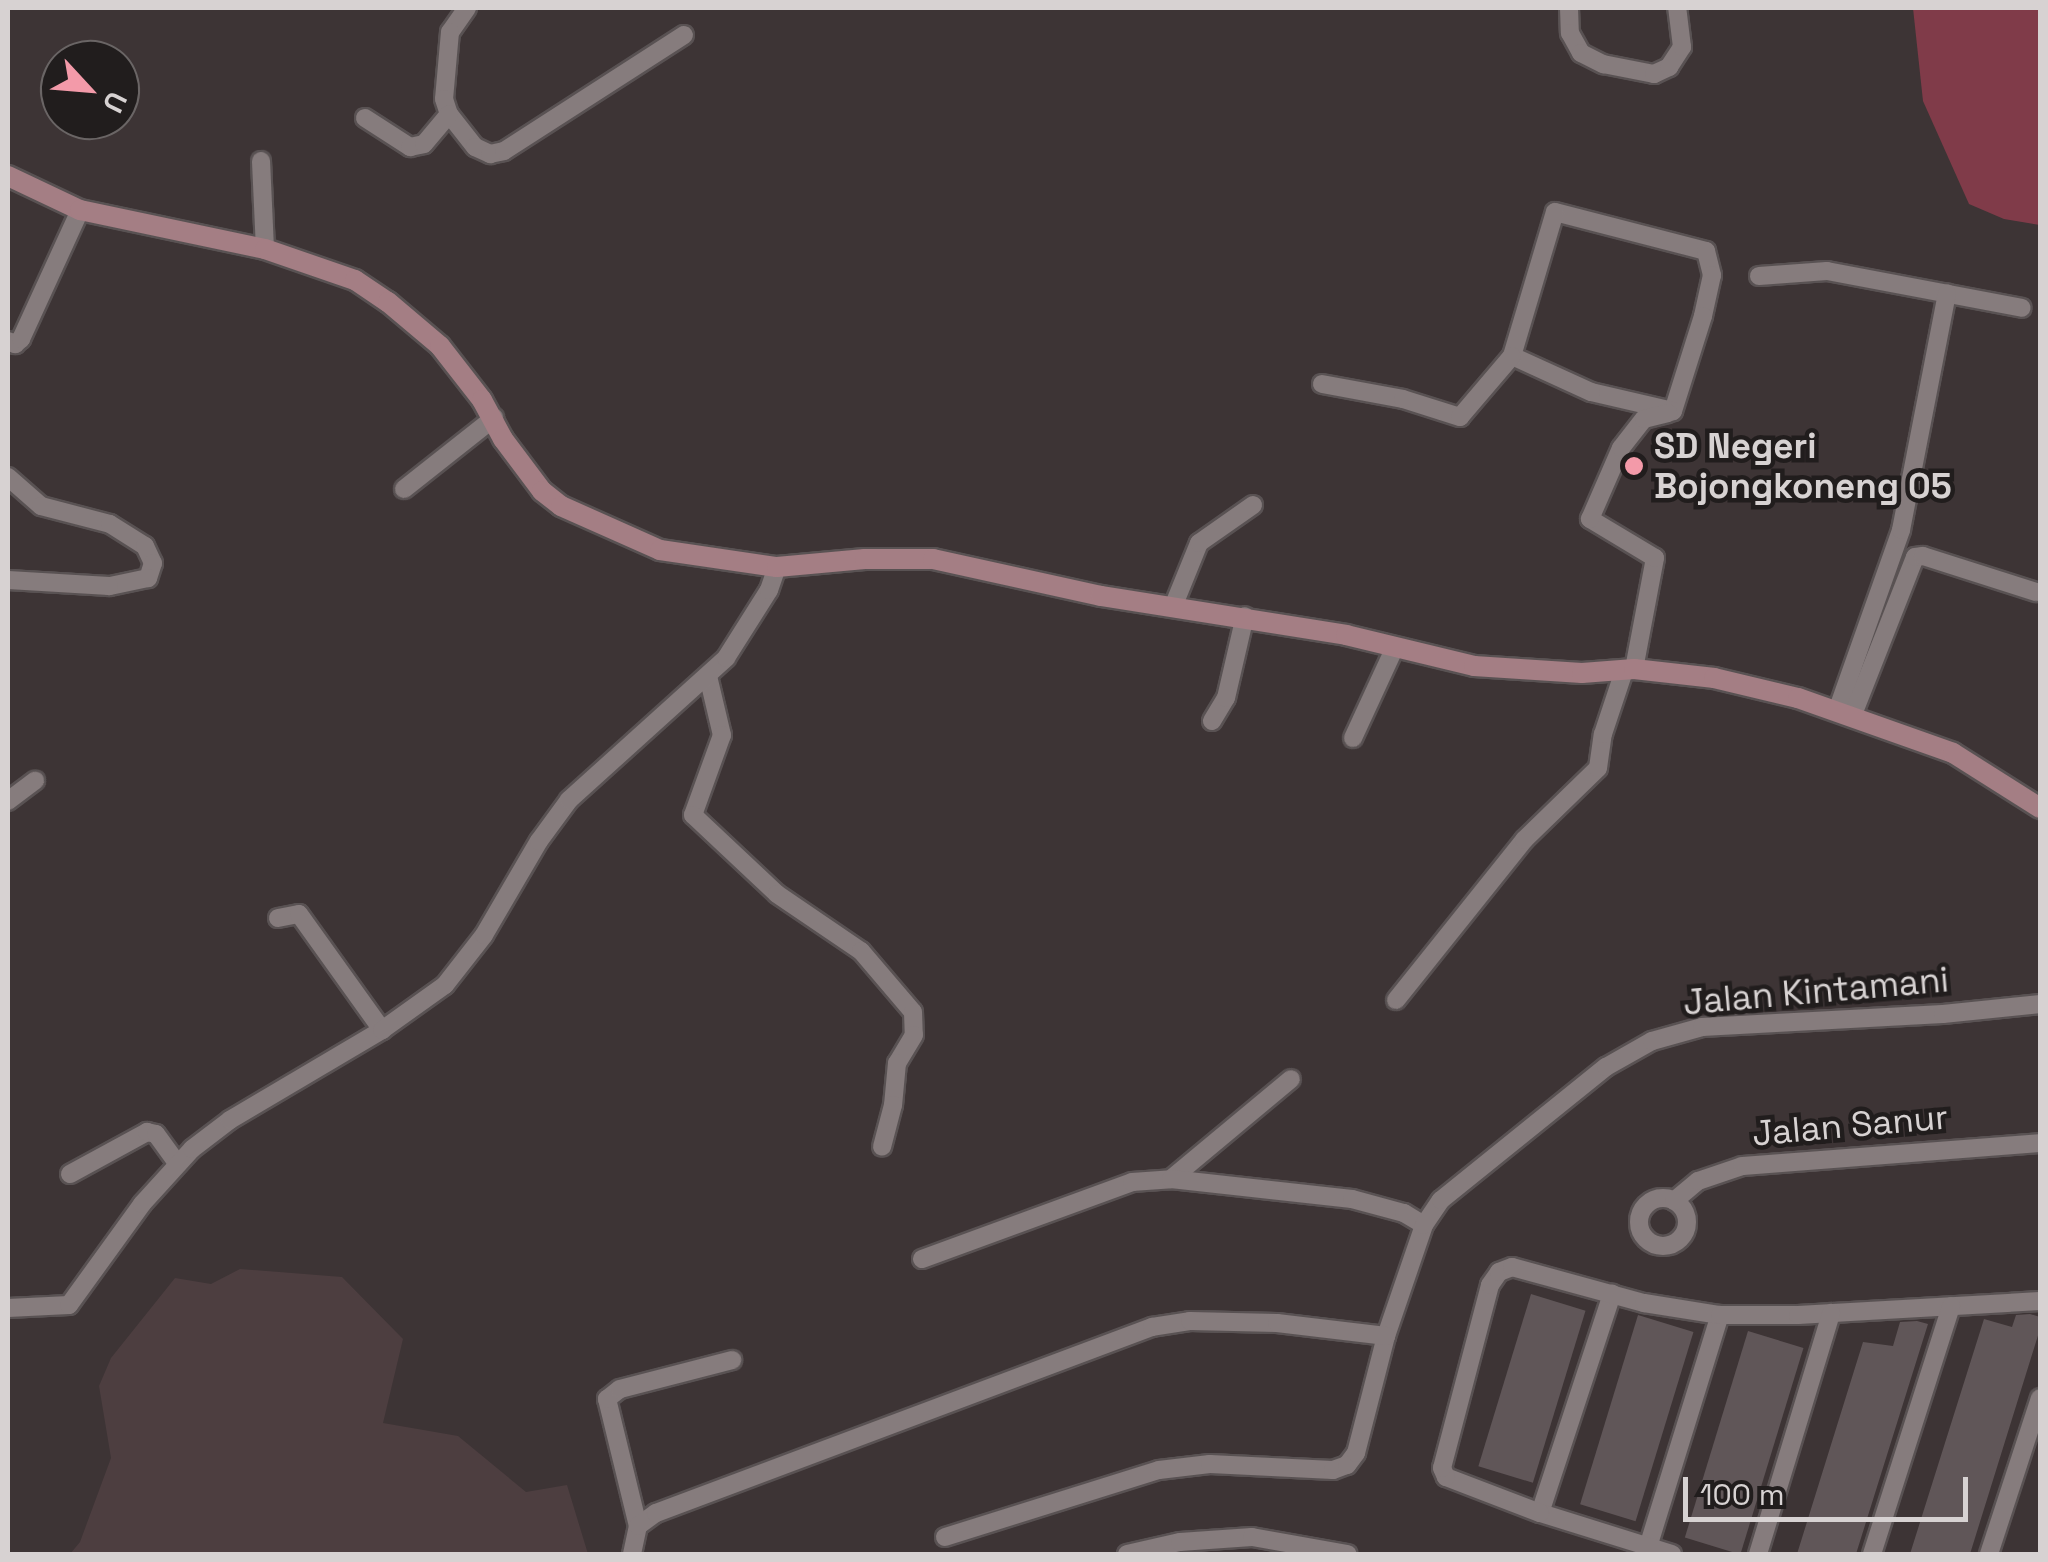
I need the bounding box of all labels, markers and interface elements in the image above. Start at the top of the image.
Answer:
north arrow [40,40,140,140]
text: U [95,86,135,119]
place label: SD Negeri Bojongkoneng 05 [1654,425,1952,507]
marker: SD Negeri Bojongkoneng 05 [1623,455,1645,477]
street label: Jalan Kintamani [1681,958,1951,1024]
street label: Jalan Sanur [1750,1096,1950,1154]
scale bar [1688,1457,1973,1519]
text: 100 m [1700,1475,1785,1514]

